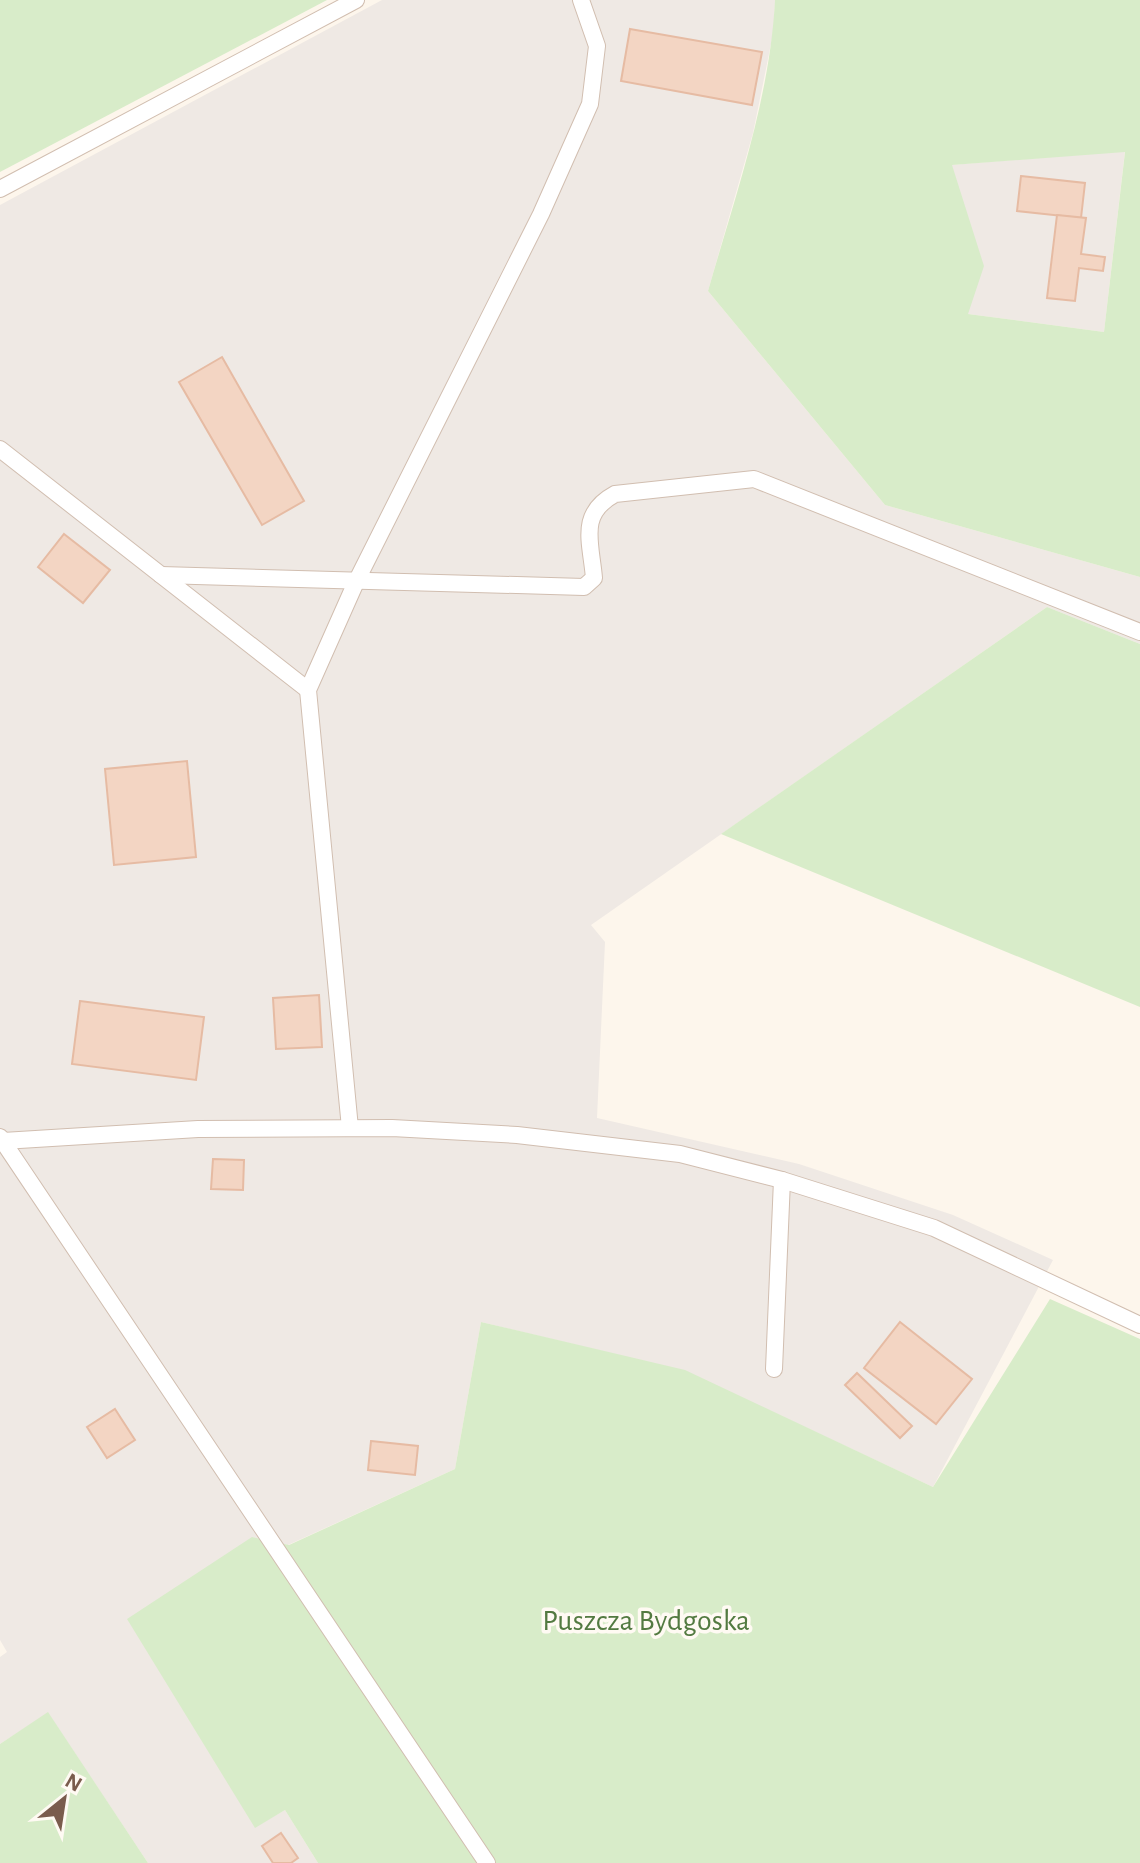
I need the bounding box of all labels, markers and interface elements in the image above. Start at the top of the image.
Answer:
park label: Puszcza Bydgoska [542,1606,750,1636]
north arrow [24,1759,104,1839]
text: N [61,1769,86,1796]

